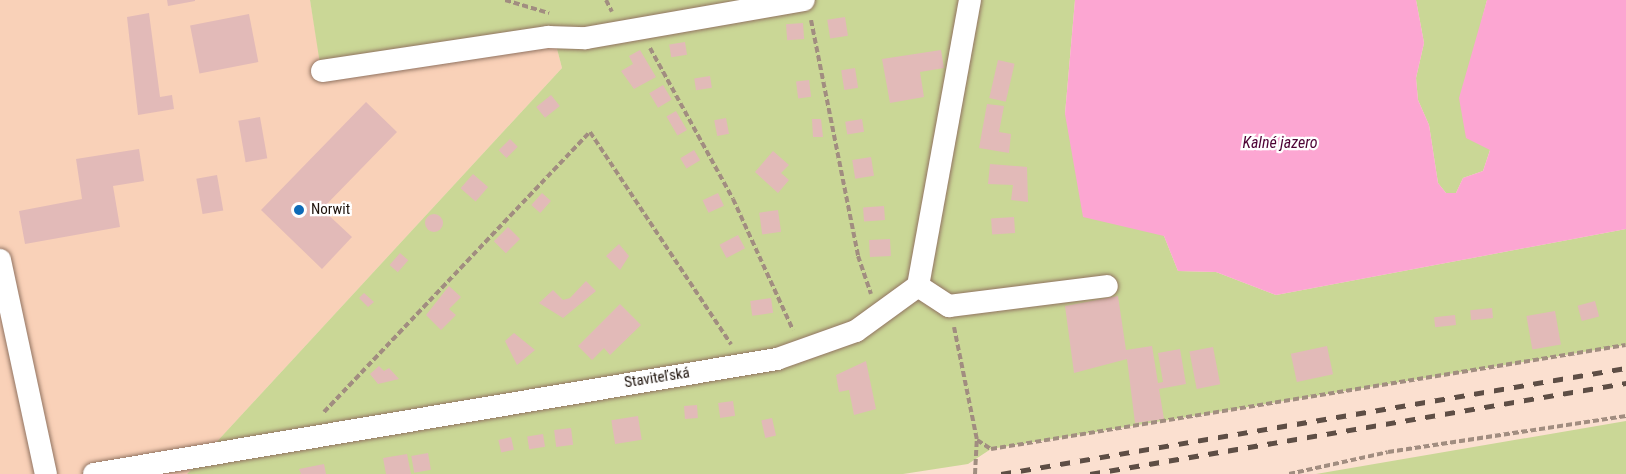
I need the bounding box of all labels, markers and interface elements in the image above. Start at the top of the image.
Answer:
water label: Kalné jazero [1242,133,1318,153]
place label: Norwit [311,201,350,219]
marker: Norwit [292,203,306,217]
street label: Staviteľská [623,364,691,392]

